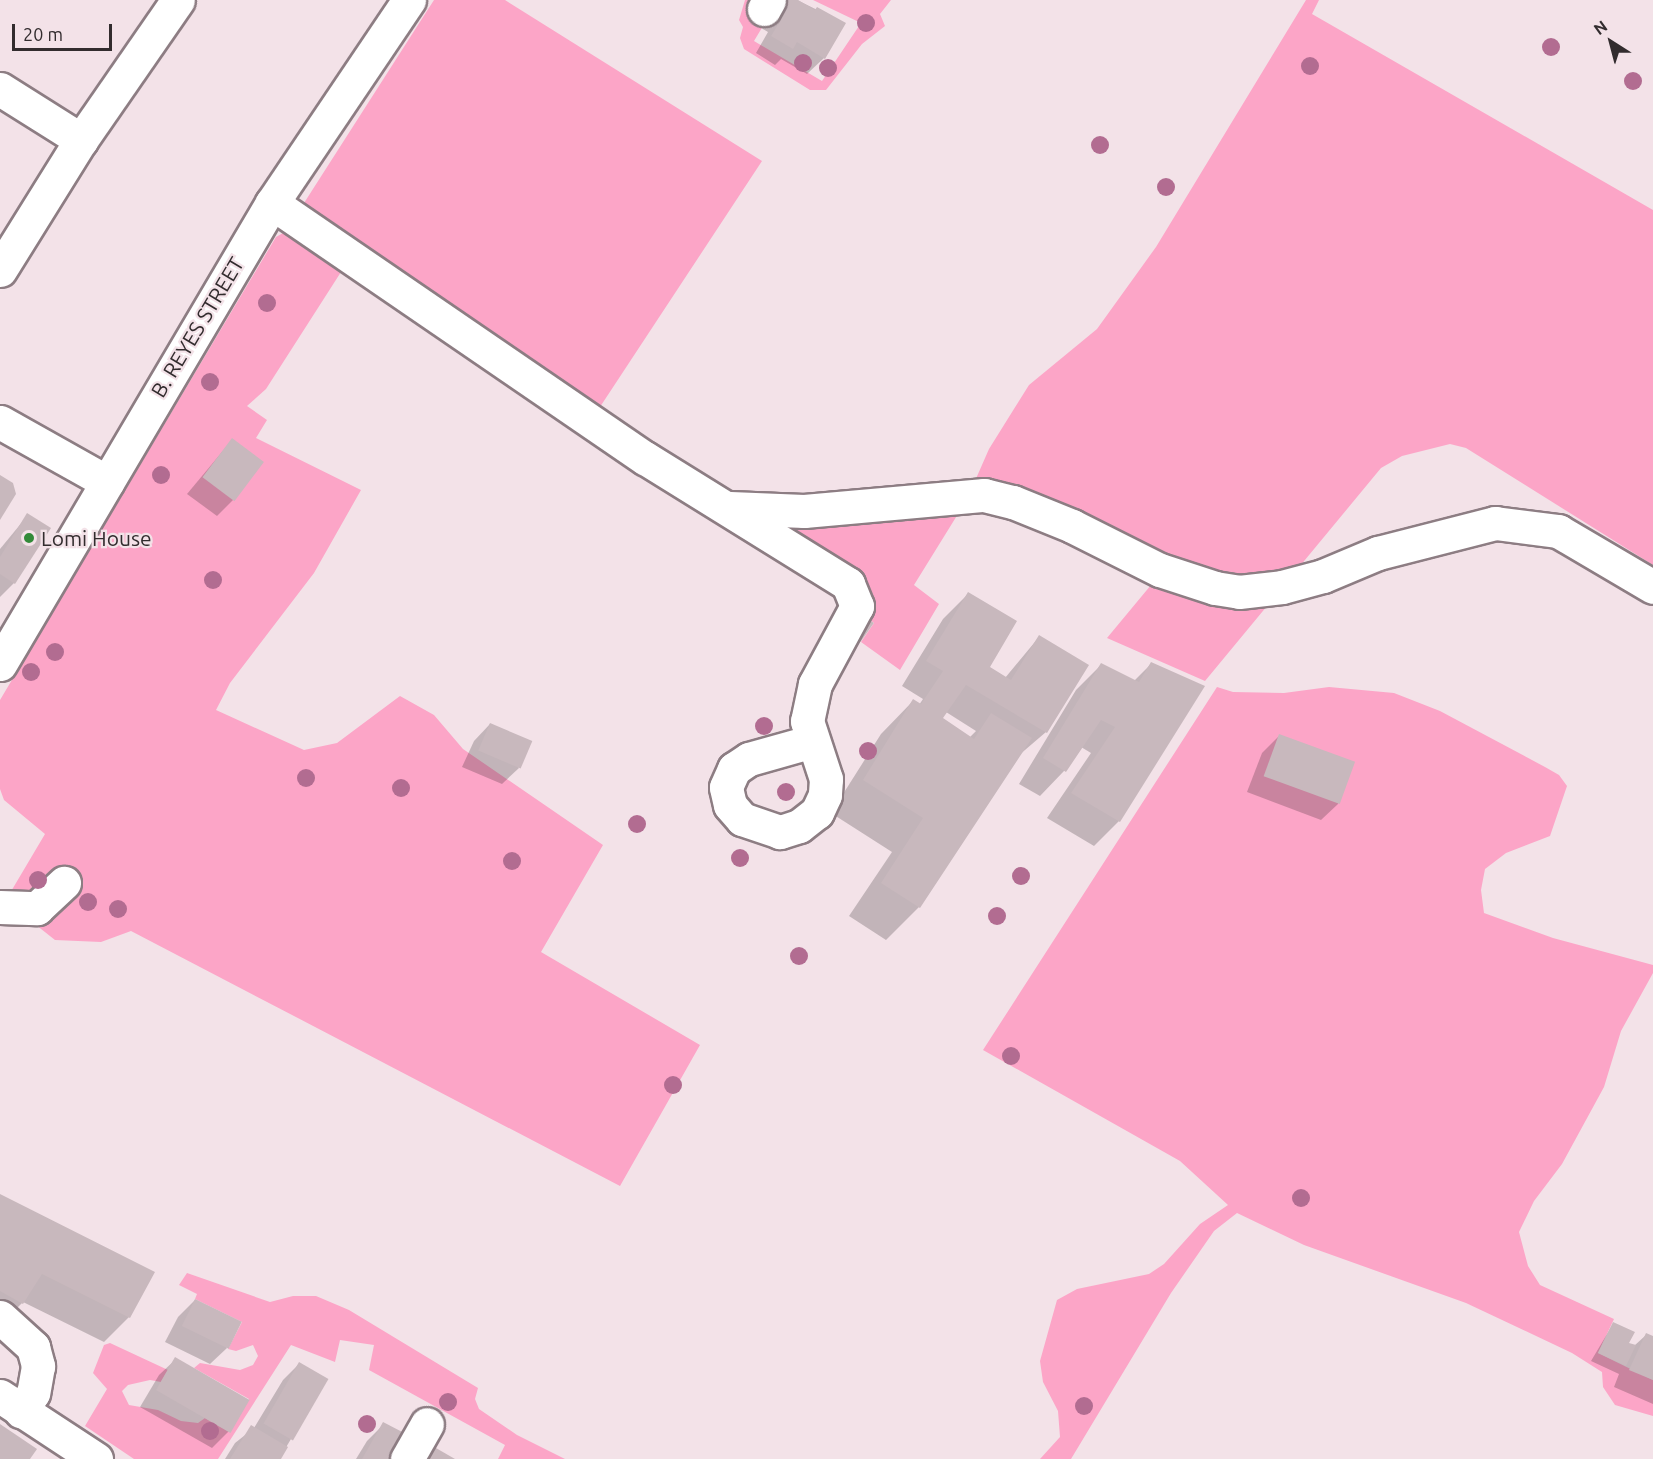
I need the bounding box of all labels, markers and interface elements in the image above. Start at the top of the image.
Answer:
scale bar [15,12,116,50]
north arrow [1581,12,1641,72]
text: N [1590,17,1611,38]
text: 20 m [23,24,63,44]
street label: B. REYES STREET [145,252,249,402]
place label: Lomi House [41,525,152,551]
marker: Lomi House [22,531,36,545]

